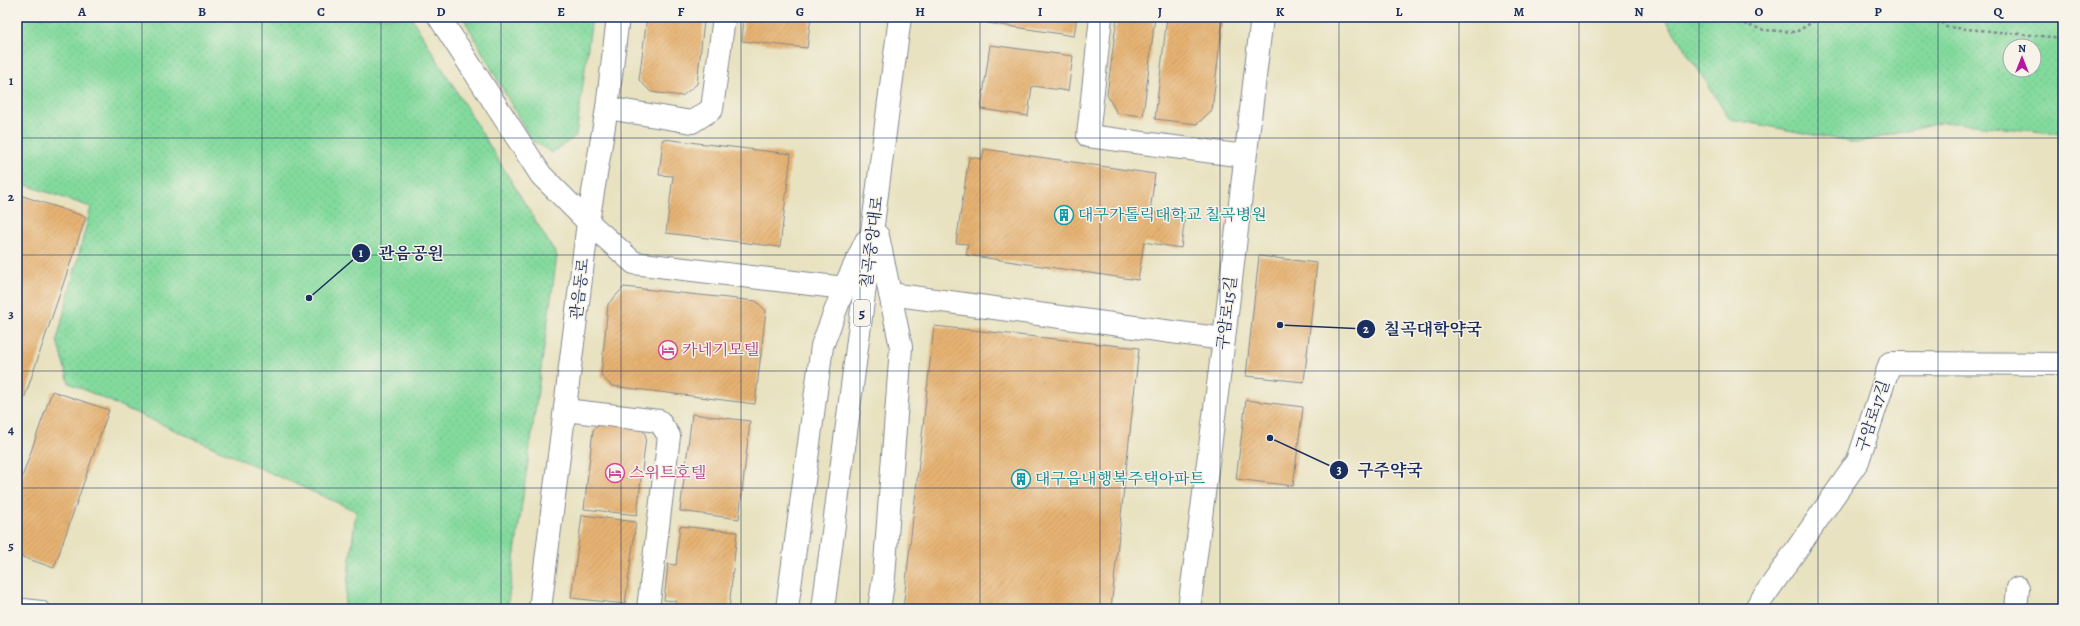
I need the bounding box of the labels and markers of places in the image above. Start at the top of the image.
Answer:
building icon: 대구가톨릭대학교 칠곡병원 [1053,204,1075,226]
place label: 대구가톨릭대학교 칠곡병원 [1078,204,1267,226]
callout: 관음공원 [351,239,452,268]
callout: 칠곡대학약국 [1356,314,1491,343]
hotel icon: 카네기모텔 [657,339,679,361]
place label: 카네기모텔 [682,339,759,361]
callout: 구주약국 [1329,455,1430,484]
hotel icon: 스위트호텔 [604,462,626,484]
place label: 스위트호텔 [629,462,706,484]
building icon: 대구읍내행복주택아파트 [1010,468,1032,490]
place label: 대구읍내행복주택아파트 [1035,468,1206,490]

